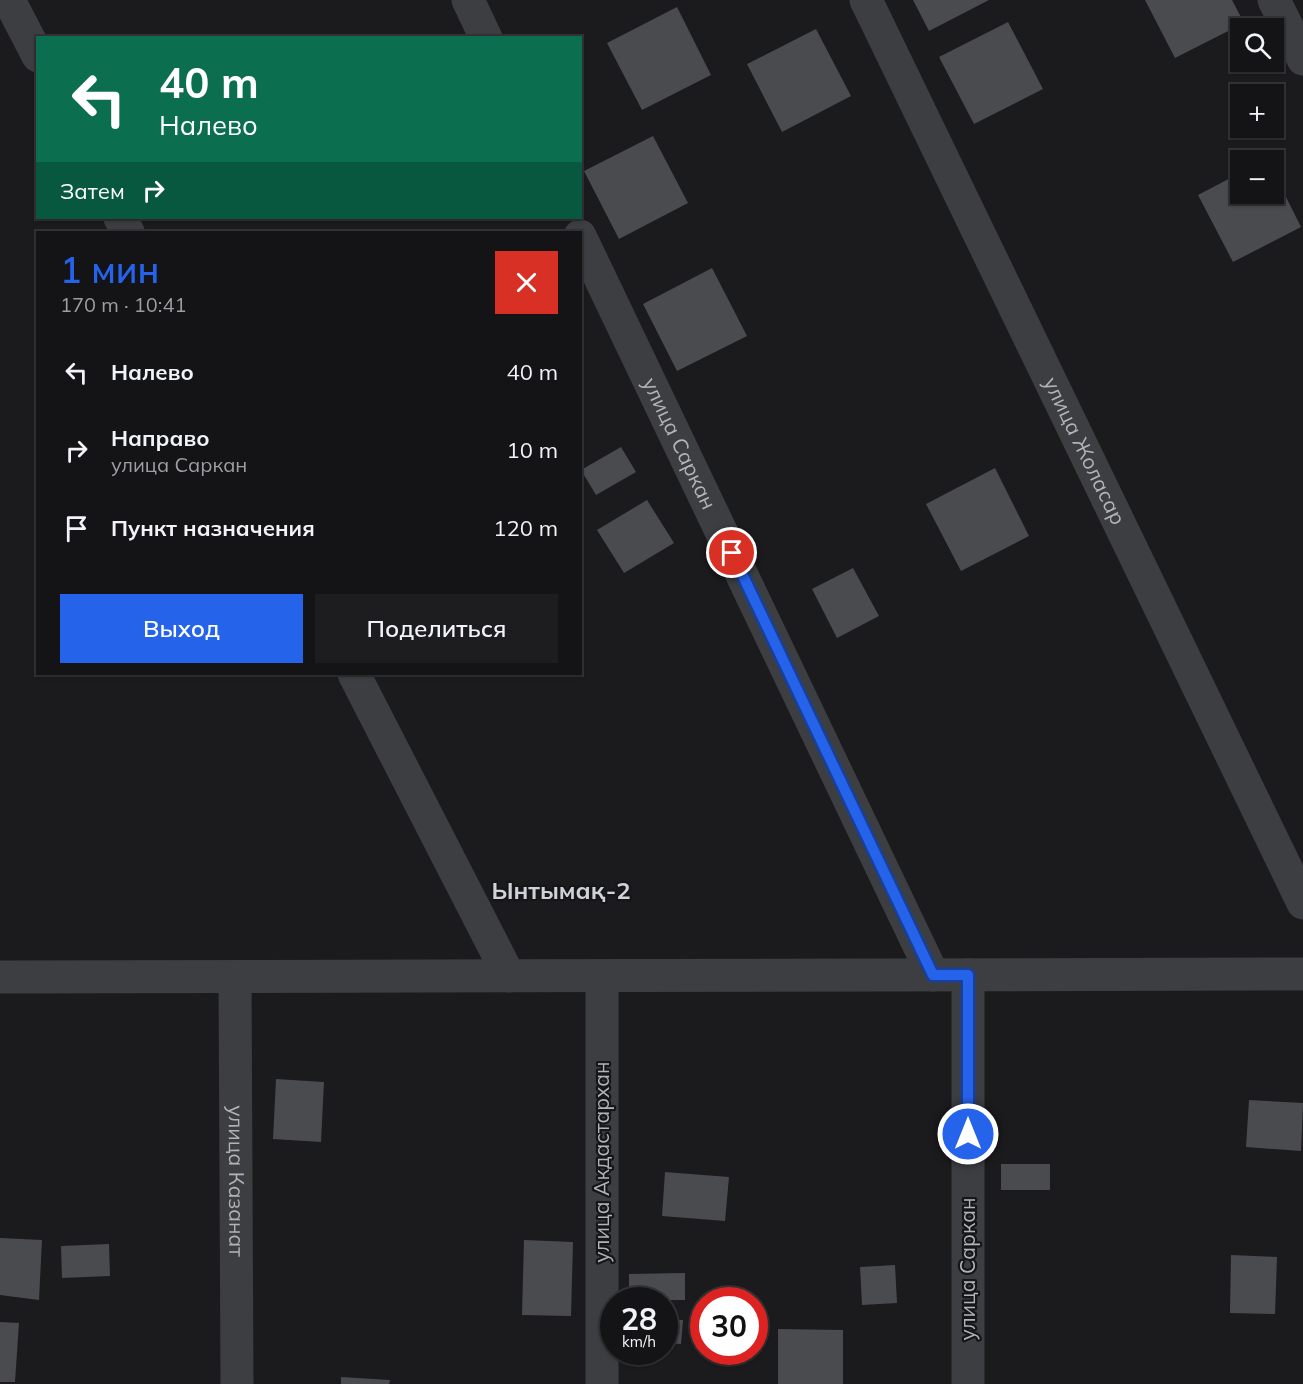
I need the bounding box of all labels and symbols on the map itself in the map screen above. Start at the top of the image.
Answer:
street label: улица Жоласар [1038,372,1132,529]
street label: улица Саркан [637,373,723,513]
pin [706,527,757,578]
district label: Ынтымақ-2 [491,875,631,905]
street label: улица Акдастархан [588,1061,614,1263]
position arrow [936,1102,1000,1166]
street label: улица Казанат [224,1105,250,1257]
street label: улица Саркан [954,1197,980,1341]
speed limit sign: 30 [690,1287,768,1365]

